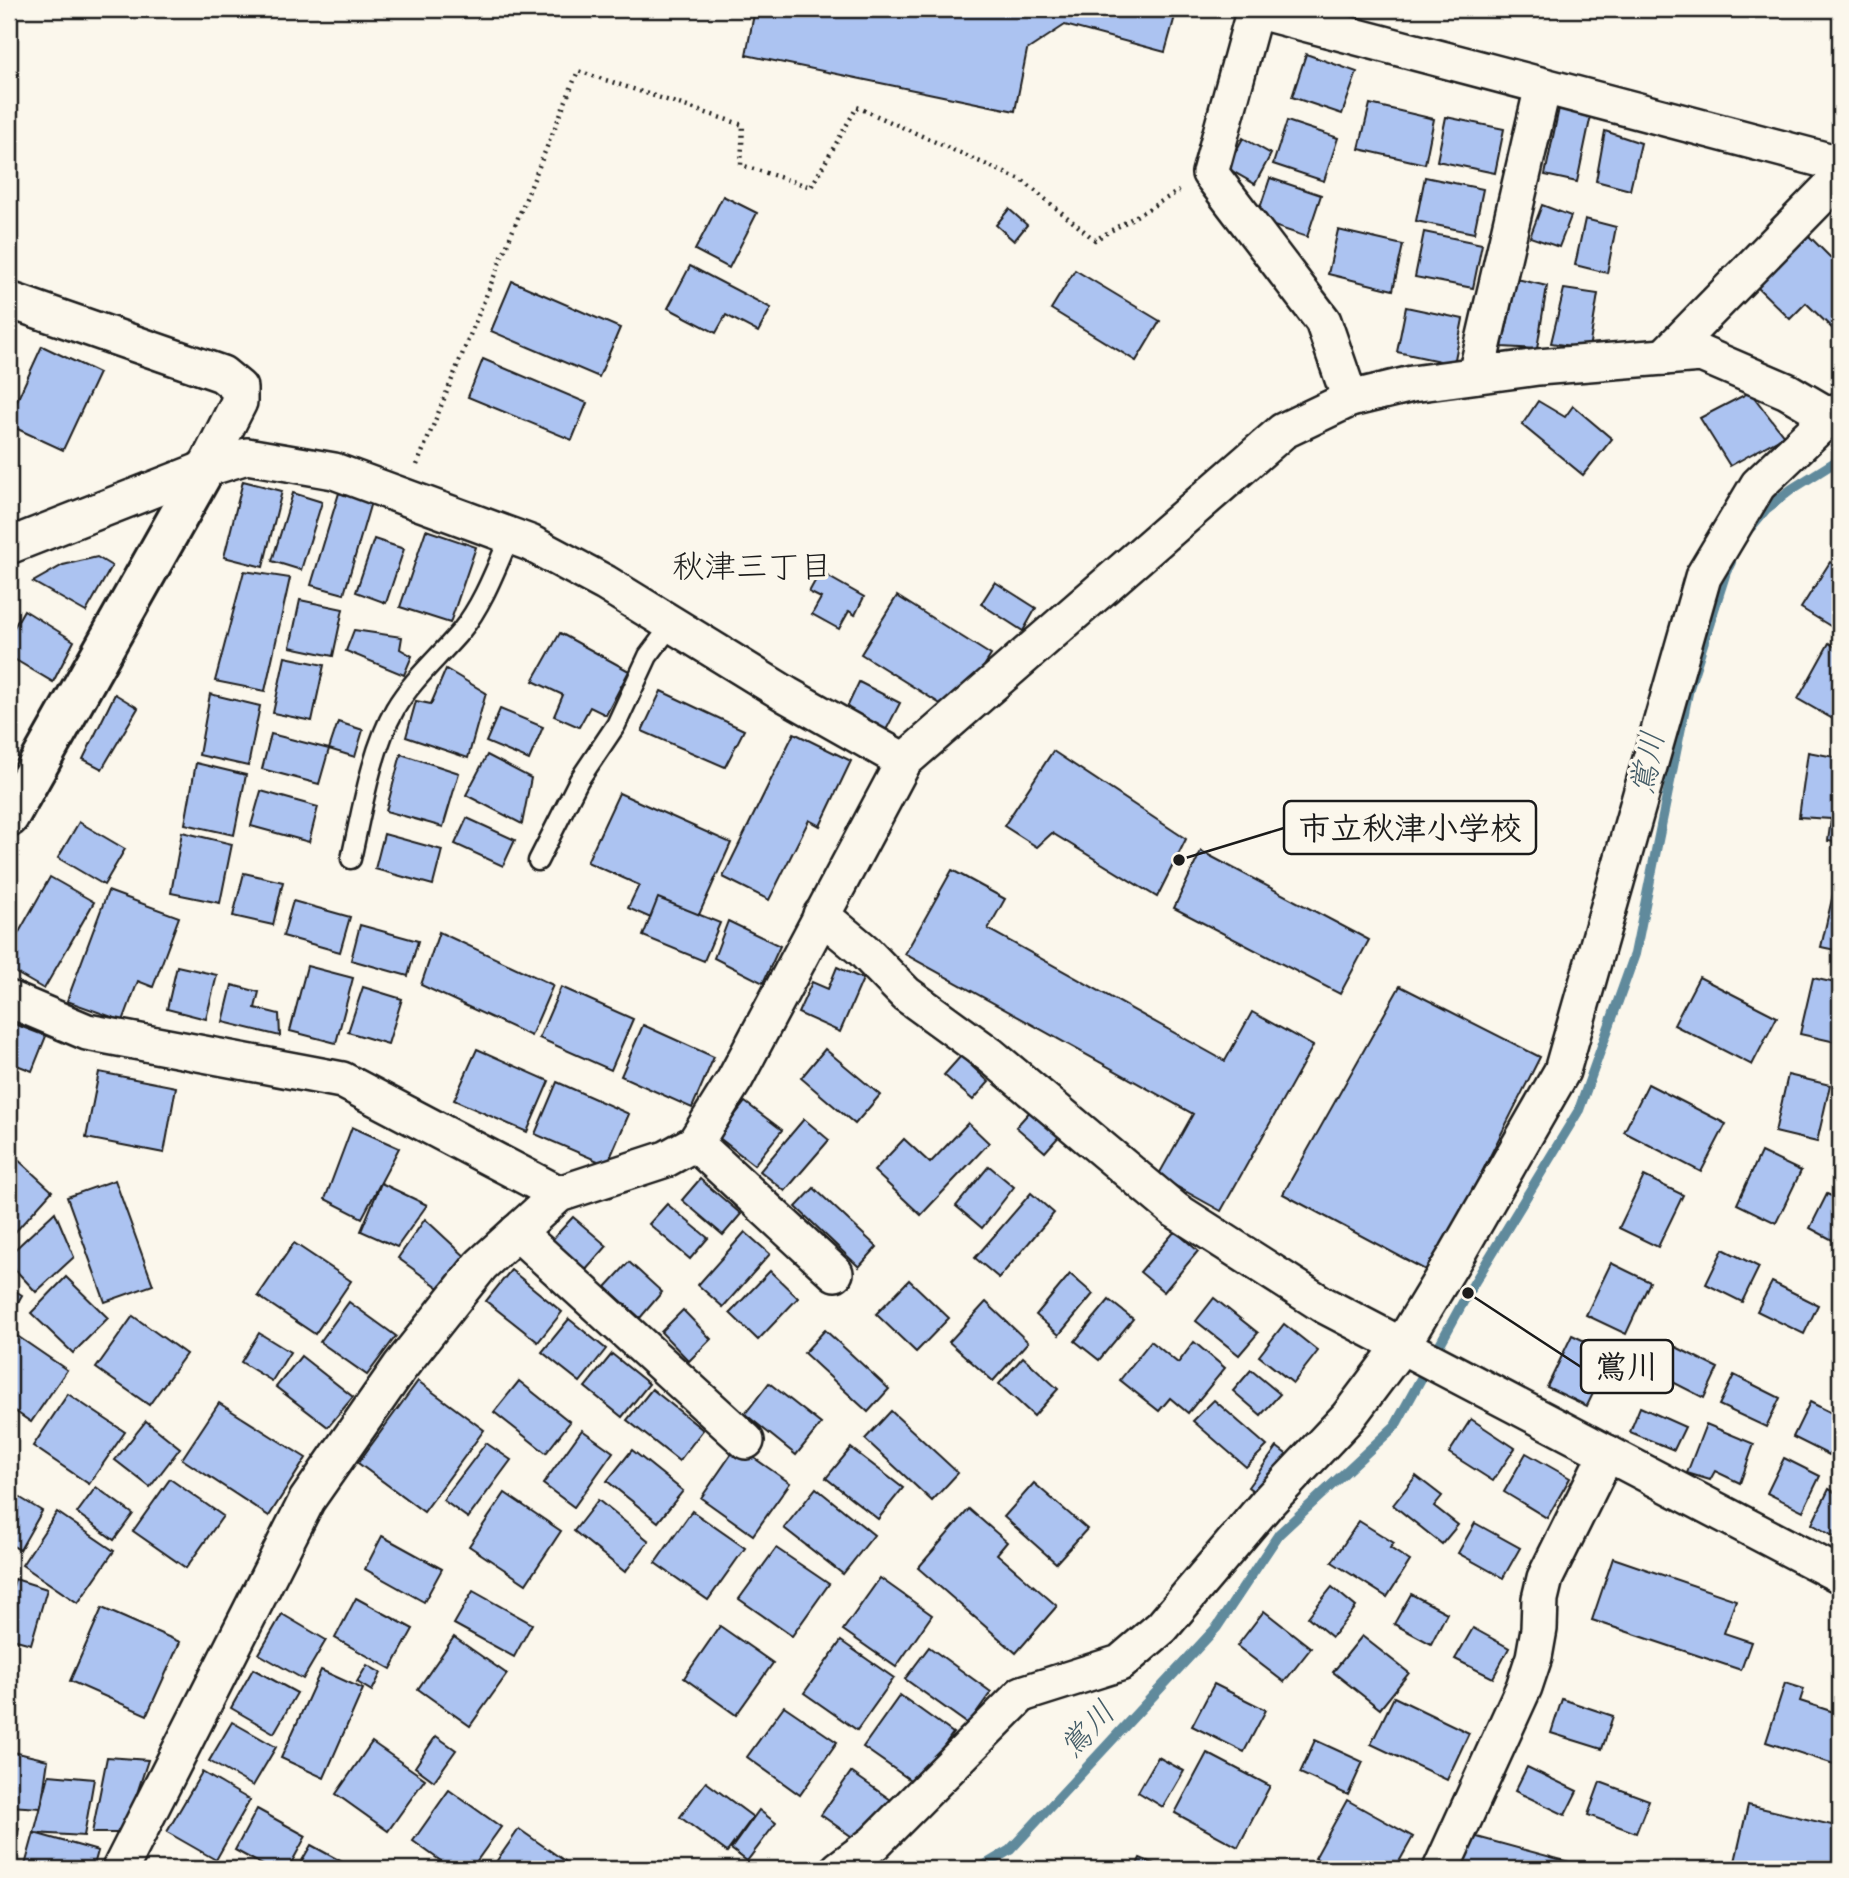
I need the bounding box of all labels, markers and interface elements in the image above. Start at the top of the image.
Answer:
district label: 秋津三丁目 [672,546,832,593]
water label: 鴬川 [1621,728,1680,800]
callout: 市立秋津小学校 [1284,801,1536,854]
text: 市立秋津小学校 [1298,808,1522,855]
callout: 鴬川 [1581,1340,1673,1393]
text: 鴬川 [1595,1347,1659,1394]
water label: 鴬川 [1051,1692,1129,1771]

